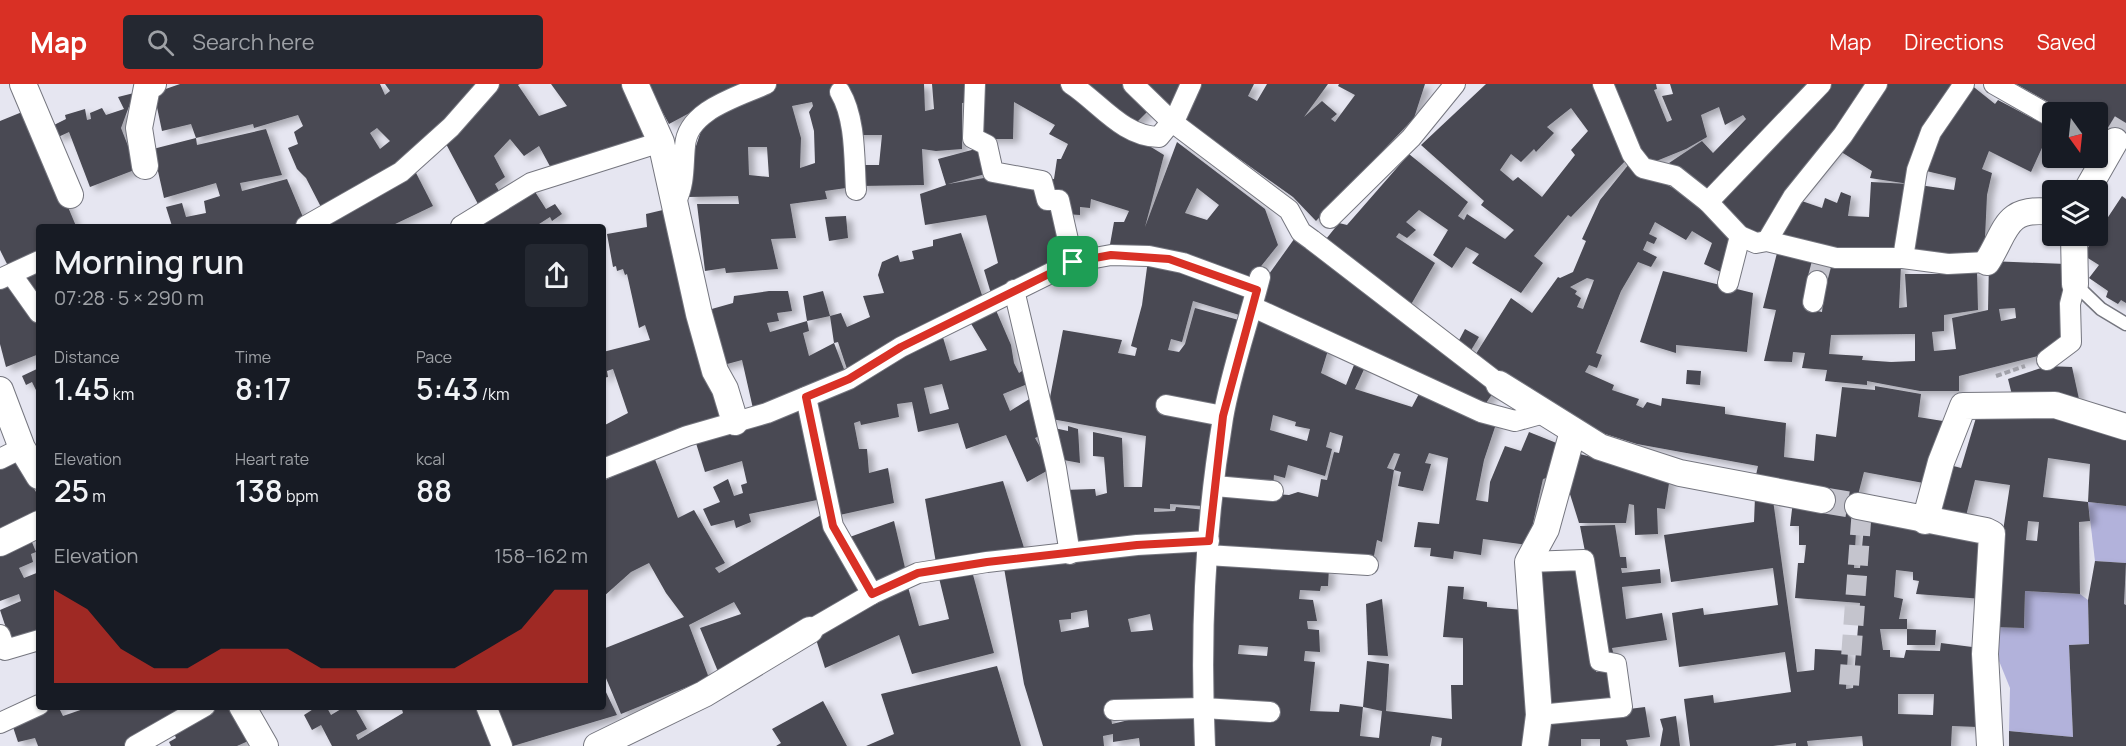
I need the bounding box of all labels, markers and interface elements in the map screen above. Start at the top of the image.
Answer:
search box [123,15,543,69]
text: Map [30,23,87,61]
icon: search [144,26,177,59]
text: Search here [192,27,315,57]
text: Map [1830,28,1871,56]
text: Directions [1904,28,2004,56]
text: Saved [2037,28,2096,56]
north arrow [2042,102,2108,168]
map controls [2042,102,2108,246]
button: layers [2042,180,2108,246]
pin [1047,236,1098,287]
text: Morning run [54,239,244,284]
button: share [525,244,588,307]
icon: arrive [1056,245,1089,278]
text: 07:28 · 5 × 290 m [54,284,204,311]
text: Distance [54,346,120,368]
text: Time [235,346,271,368]
text: Pace [416,346,452,368]
text: 1.45 [54,368,110,409]
text: 8:17 [235,368,291,409]
text: 5:43 [416,368,479,409]
text: km [110,383,134,405]
text: /km [479,383,510,405]
text: Elevation [54,448,122,470]
text: Heart rate [235,448,309,470]
text: kcal [416,448,445,470]
text: 25 [54,470,89,511]
text: 138 [235,470,283,511]
text: 88 [416,470,452,511]
text: m [89,485,106,507]
text: bpm [283,485,319,507]
text: Elevation [54,542,138,569]
text: 158–162 m [494,542,588,569]

